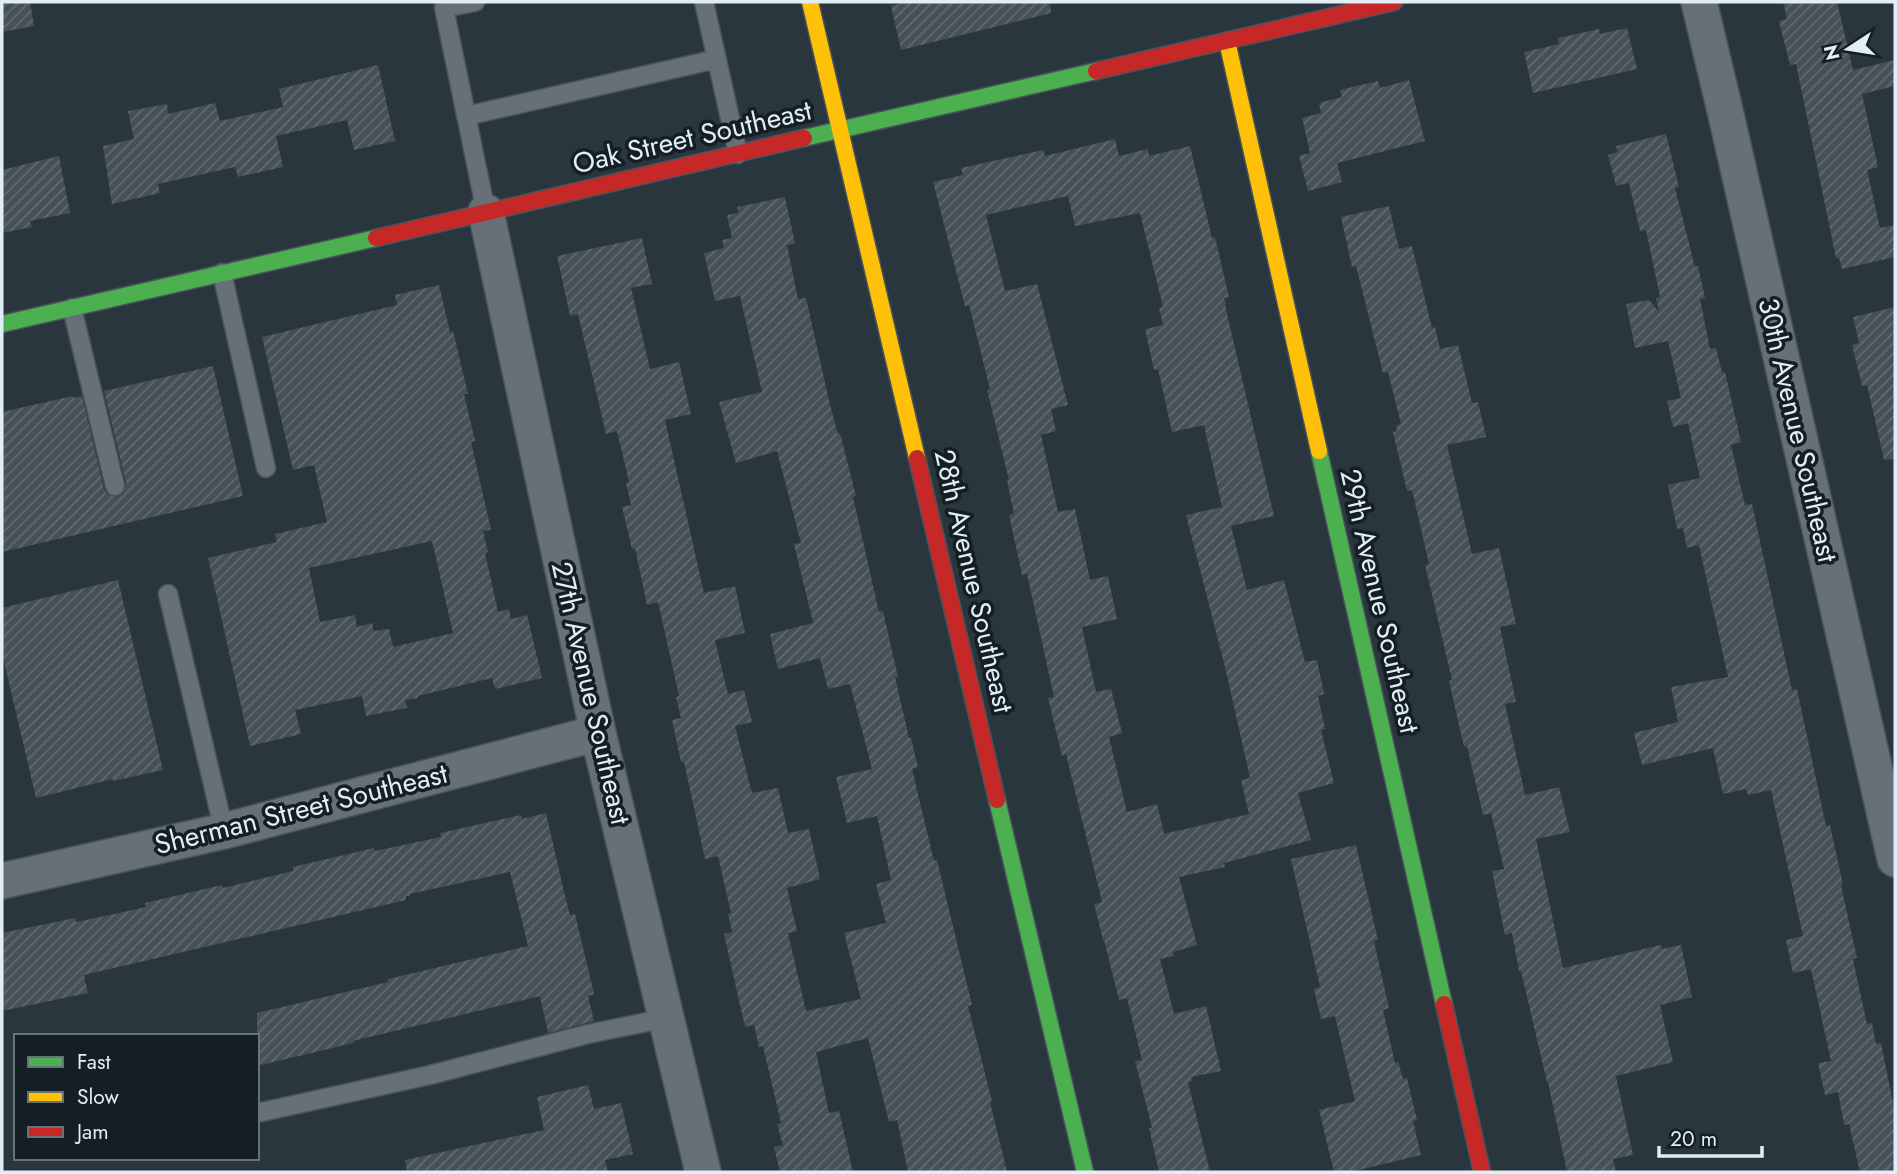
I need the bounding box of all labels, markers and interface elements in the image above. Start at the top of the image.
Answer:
north arrow [1813,14,1883,84]
text: N [1817,42,1847,63]
street label: Oak Street Southeast [568,90,816,184]
street label: 30th Avenue Southeast [1748,294,1848,567]
street label: 28th Avenue Southeast [924,445,1024,717]
street label: 29th Avenue Southeast [1330,465,1430,737]
street label: 27th Avenue Southeast [541,557,641,829]
street label: Sherman Street Southeast [150,753,452,865]
legend [14,1034,259,1160]
text: Fast [77,1047,110,1077]
text: Slow [77,1082,119,1112]
scale bar [1659,1114,1762,1158]
text: Jam [74,1117,109,1147]
text: 20 m [1670,1124,1717,1154]

